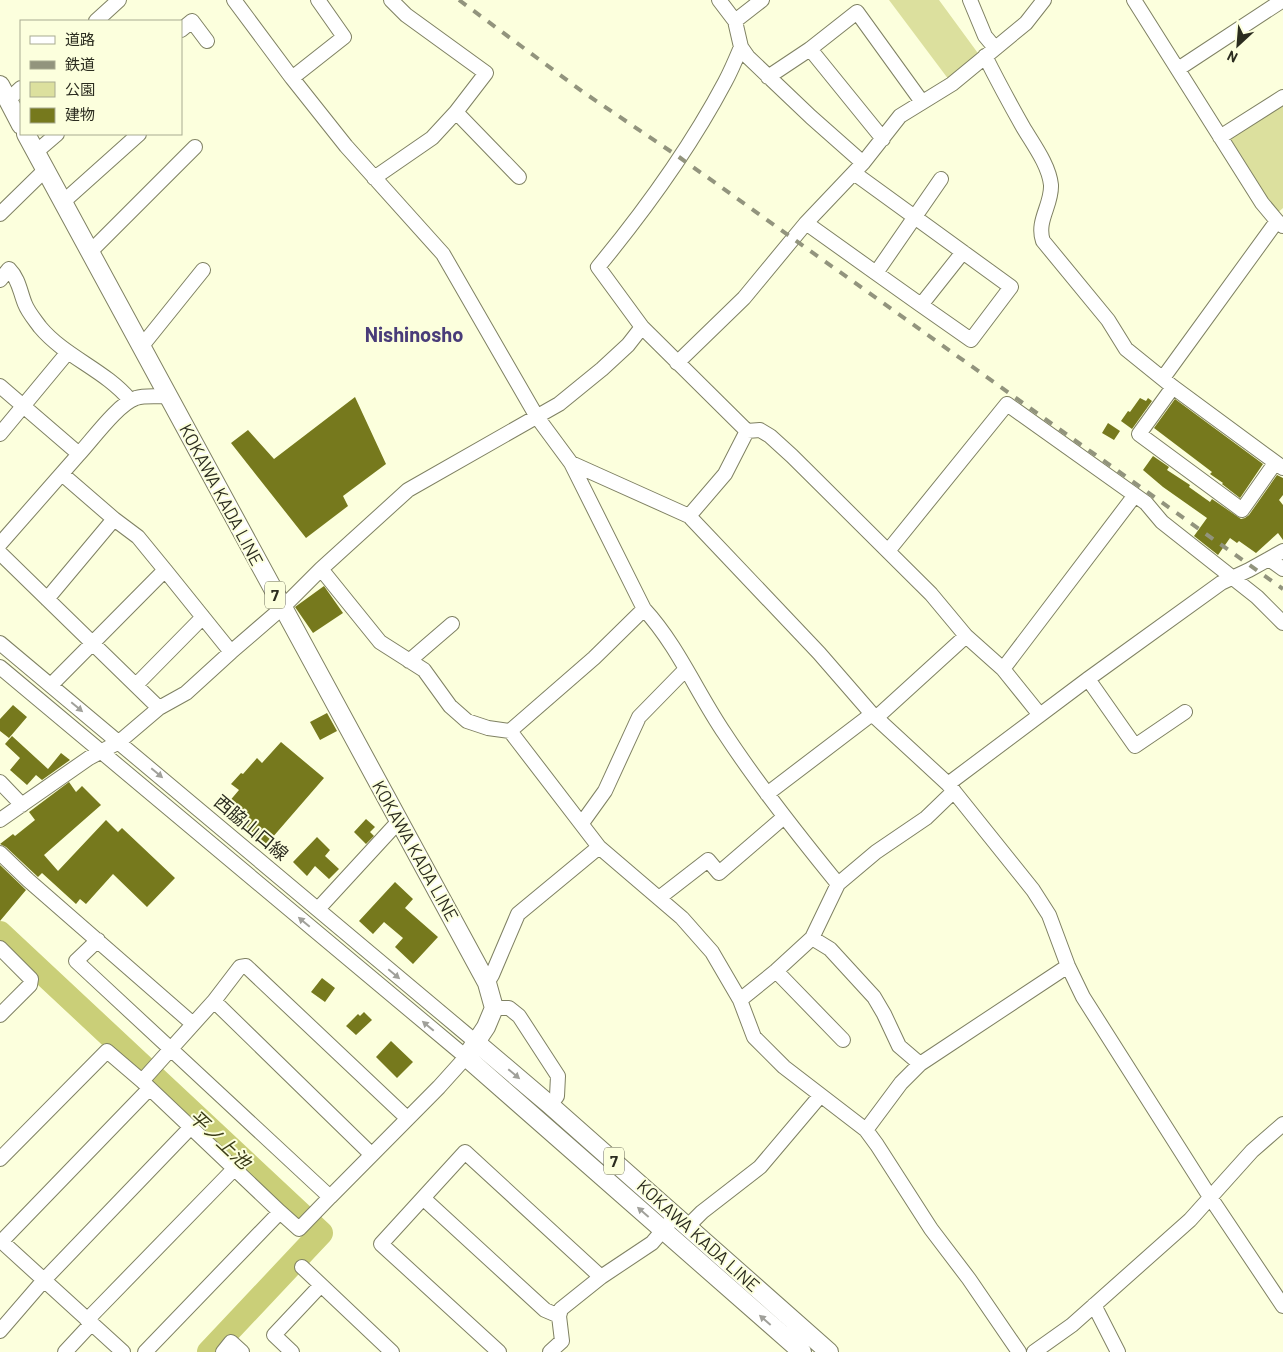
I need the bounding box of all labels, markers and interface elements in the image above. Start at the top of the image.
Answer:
legend [20,20,182,135]
north arrow [1213,20,1263,70]
text: 道路 [65,30,95,48]
text: N [1224,47,1240,67]
text: 鉄道 [65,55,95,73]
text: 公園 [65,80,95,98]
text: 建物 [65,105,95,123]
district label: Nishinosho [365,322,463,346]
street label: KOKAWA KADA LINE [175,420,269,569]
road number: 7 [265,582,285,608]
one-way arrow [70,702,83,713]
one-way arrow [150,768,163,779]
street label: KOKAWA KADA LINE [368,776,464,925]
street label: 西脇山口線 [210,790,293,865]
one-way arrow [298,916,311,927]
one-way arrow [388,968,401,979]
one-way arrow [422,1021,435,1032]
one-way arrow [507,1069,520,1080]
water label: 平ノ上池 [185,1104,257,1174]
road number: 7 [604,1148,624,1174]
street label: KOKAWA KADA LINE [633,1174,765,1296]
one-way arrow [637,1207,650,1218]
one-way arrow [759,1315,771,1326]

